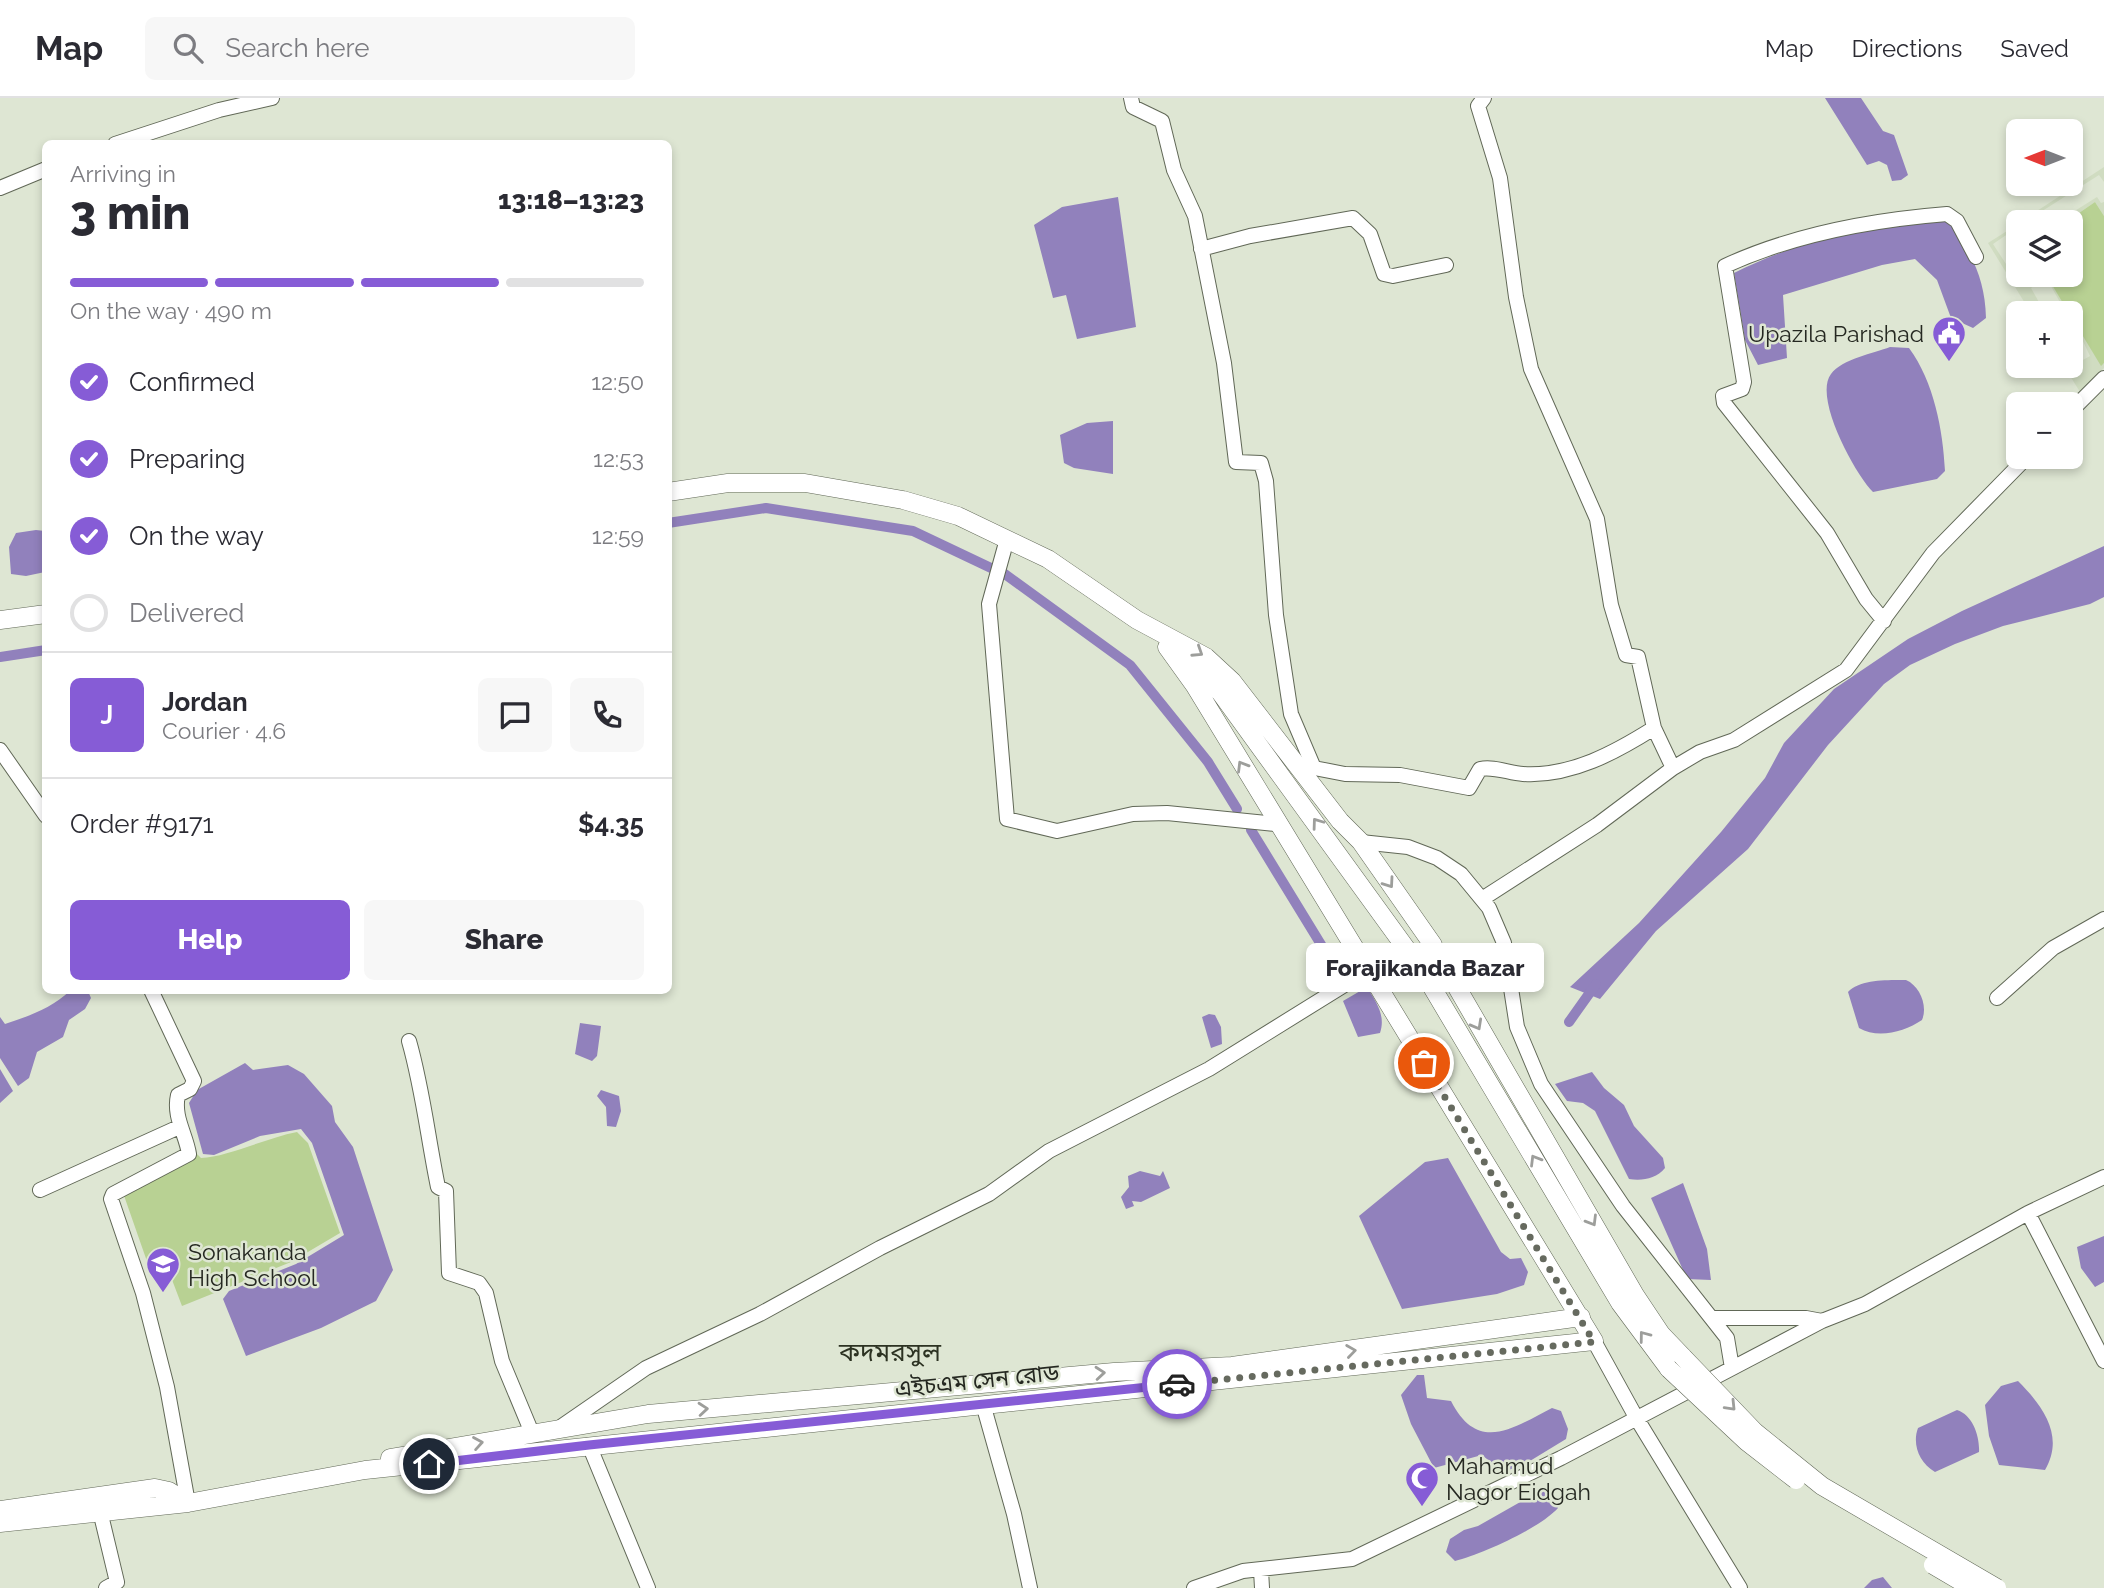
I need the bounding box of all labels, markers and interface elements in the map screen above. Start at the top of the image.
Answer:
search box [145,17,635,80]
text: Map [35,29,103,68]
icon: search [169,29,207,67]
text: Search here [225,33,370,63]
text: Map [1765,34,1814,63]
text: Directions [1852,34,1962,63]
text: Saved [2000,34,2069,63]
north arrow [2006,119,2082,196]
map controls [2006,119,2083,469]
text: Arriving in [70,160,176,187]
text: 13:18–13:23 [498,185,644,215]
text: 3 min [70,186,190,240]
button: layers [2006,210,2083,287]
text: On the way · 490 m [70,297,272,324]
button: + [2006,301,2083,378]
public building icon: Upazila Parishad [1930,314,1968,363]
place label: Upazila Parishad [1748,320,1924,347]
icon: check [70,363,108,401]
text: Confirmed [129,367,255,397]
text: 12:50 [591,368,644,395]
button: − [2006,392,2083,469]
icon: check [70,440,108,478]
text: Preparing [129,444,245,474]
text: 12:53 [593,445,644,472]
icon: check [70,517,108,555]
text: On the way [129,521,264,551]
text: 12:59 [592,522,644,549]
text: Delivered [129,598,244,628]
one-way arrow [1190,643,1203,656]
button: chat [478,678,552,752]
button: phone [570,678,644,752]
text: Jordan [162,687,248,717]
text: J [101,700,113,730]
text: Courier · 4.6 [162,717,286,744]
one-way arrow [1238,761,1251,774]
text: Order #9171 [70,809,214,839]
text: $4.35 [578,809,644,839]
one-way arrow [1312,818,1325,831]
one-way arrow [1381,875,1393,888]
button: Help [70,900,350,980]
button: Share [364,900,644,980]
callout: Forajikanda Bazar [1305,944,1543,993]
text: Forajikanda Bazar [1325,954,1525,981]
one-way arrow [1469,1017,1483,1030]
pin [1394,1033,1454,1093]
icon: bag [1405,1044,1443,1082]
one-way arrow [1530,1155,1543,1168]
one-way arrow [1583,1214,1596,1227]
place label: Sonakanda High School [188,1238,318,1291]
school or university icon: Sonakanda High School [144,1245,182,1294]
one-way arrow [1640,1331,1653,1344]
district label: কদমরসুল [838,1337,942,1367]
one-way arrow [1345,1344,1357,1359]
courier [1142,1349,1212,1419]
street label: এইচএম সেন রোড [894,1358,1061,1402]
icon: car [1158,1365,1196,1403]
one-way arrow [1095,1366,1106,1381]
one-way arrow [1722,1398,1735,1411]
one-way arrow [698,1402,709,1417]
pin [399,1434,459,1494]
one-way arrow [472,1436,484,1451]
icon: home [410,1445,448,1483]
place label: Mahamud Nagor Eidgah [1446,1452,1591,1505]
mosque icon: Mahamud Nagor Eidgah [1403,1459,1441,1508]

